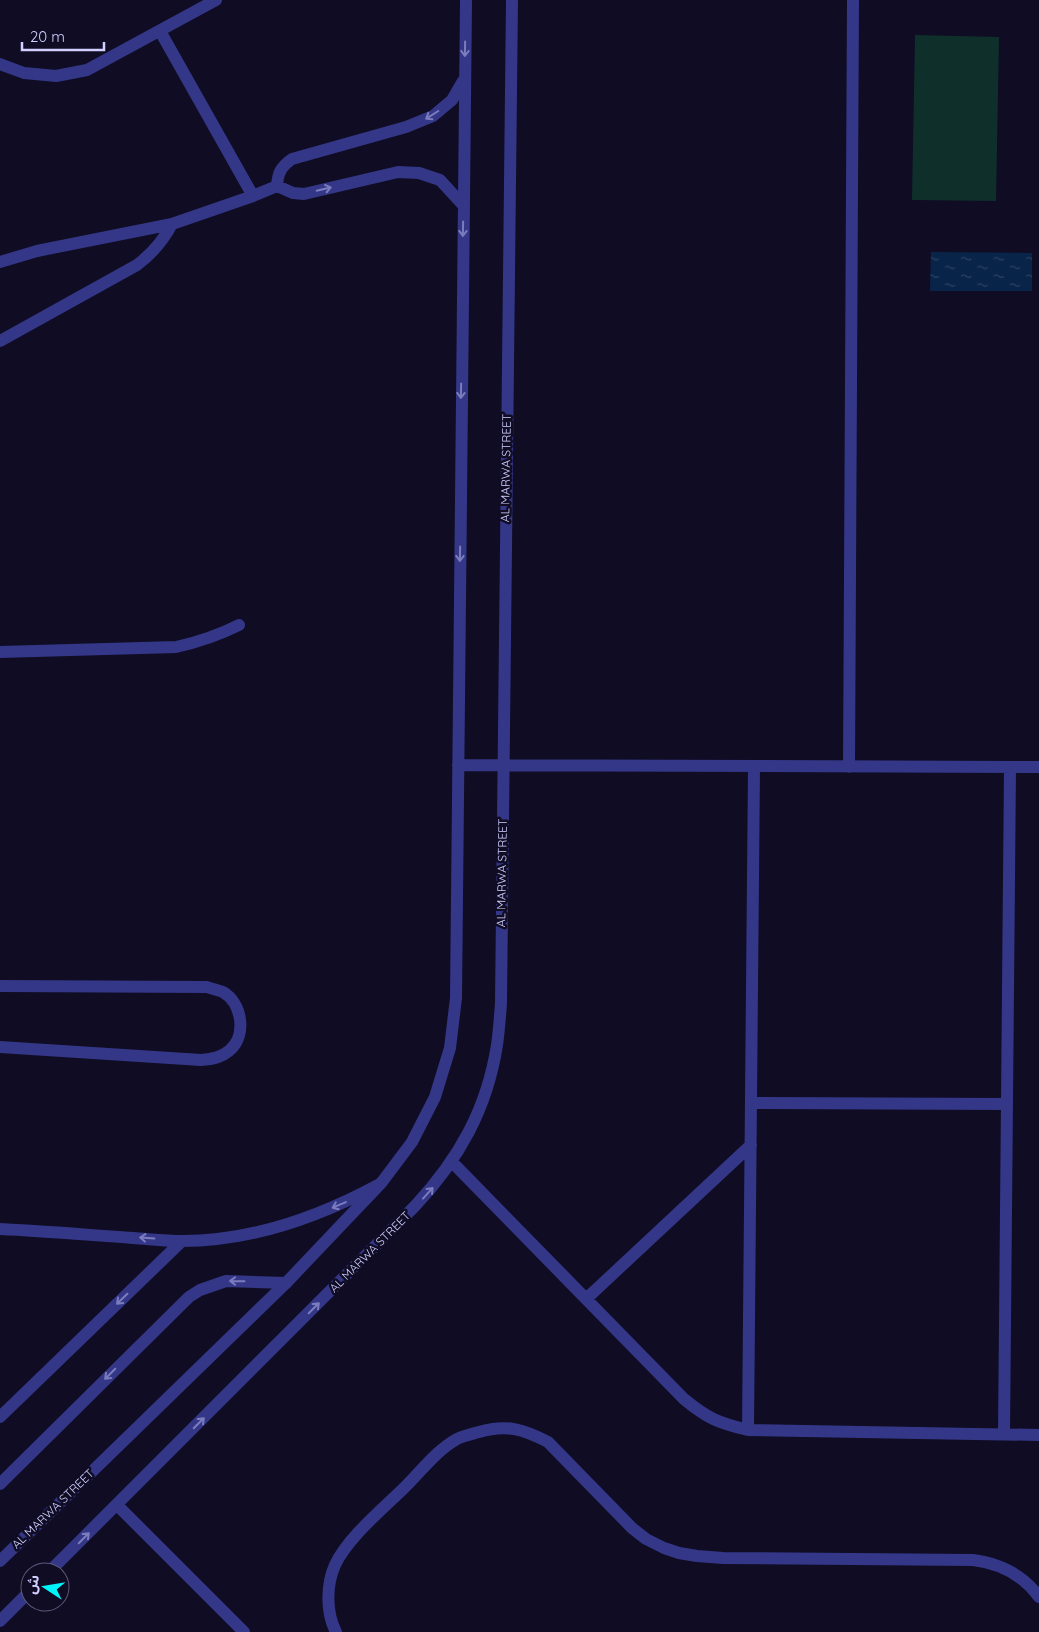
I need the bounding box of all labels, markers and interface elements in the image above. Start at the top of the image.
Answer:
scale bar [22,20,105,52]
text: 20 m [30,27,65,46]
one-way arrow [460,40,470,56]
one-way arrow [426,110,440,120]
one-way arrow [315,184,331,193]
one-way arrow [458,220,468,236]
one-way arrow [456,382,466,399]
street label: AL MARWA STREET [497,414,514,522]
one-way arrow [455,545,465,561]
street label: AL MARWA STREET [493,819,510,927]
one-way arrow [422,1186,434,1199]
one-way arrow [332,1201,347,1210]
street label: AL MARWA STREET [326,1208,413,1295]
one-way arrow [139,1234,155,1243]
one-way arrow [230,1277,246,1286]
one-way arrow [116,1293,129,1305]
one-way arrow [308,1302,320,1314]
one-way arrow [105,1368,117,1380]
one-way arrow [193,1417,205,1429]
street label: AL MARWA STREET [8,1466,97,1552]
one-way arrow [78,1532,90,1544]
north arrow [20,1562,70,1612]
text: ش [21,1573,43,1596]

